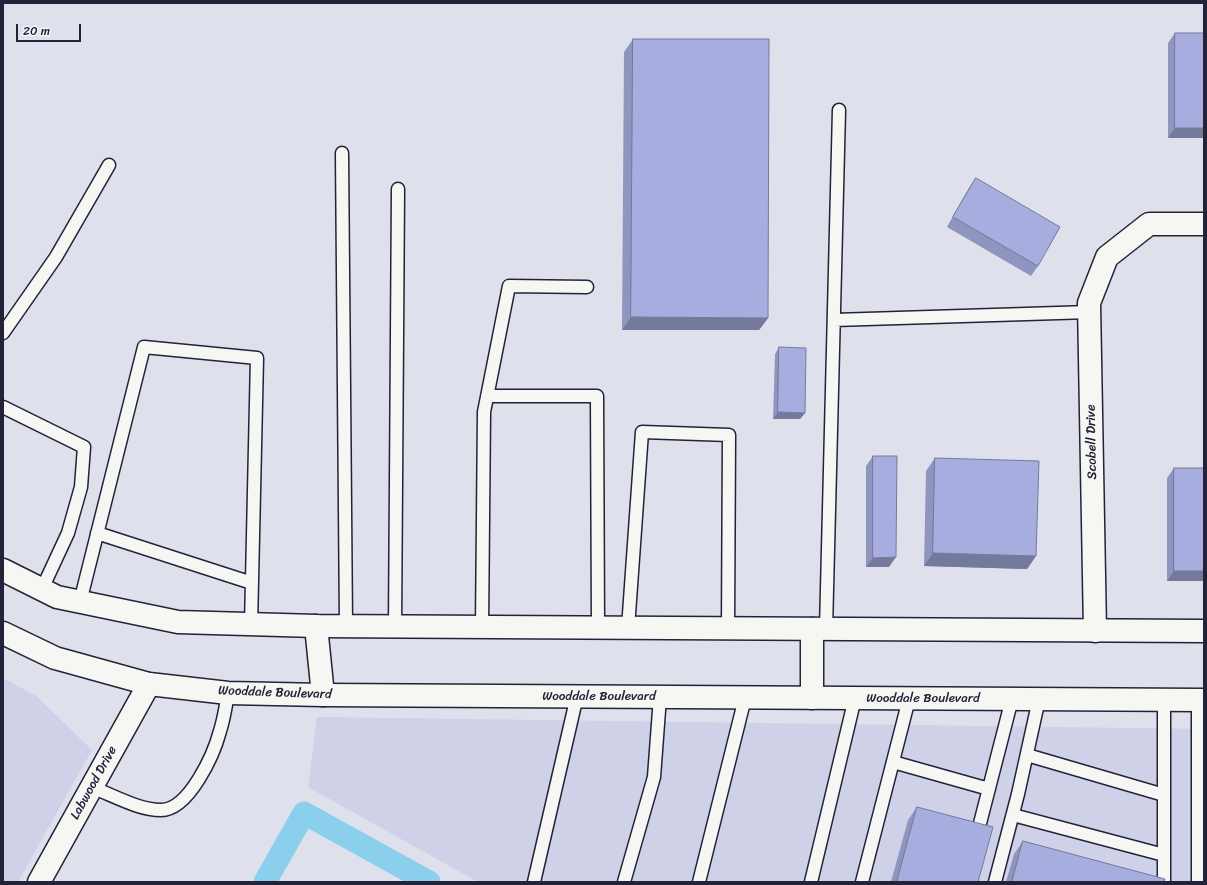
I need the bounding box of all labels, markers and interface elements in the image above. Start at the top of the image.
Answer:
scale bar [18,16,83,42]
text: 20 m [23,20,50,42]
street label: Scobell Drive [1084,404,1100,480]
street label: Wooddale Boulevard [218,683,332,703]
street label: Wooddale Boulevard [542,689,656,705]
street label: Wooddale Boulevard [866,691,980,707]
street label: Labwood Drive [67,744,121,822]

